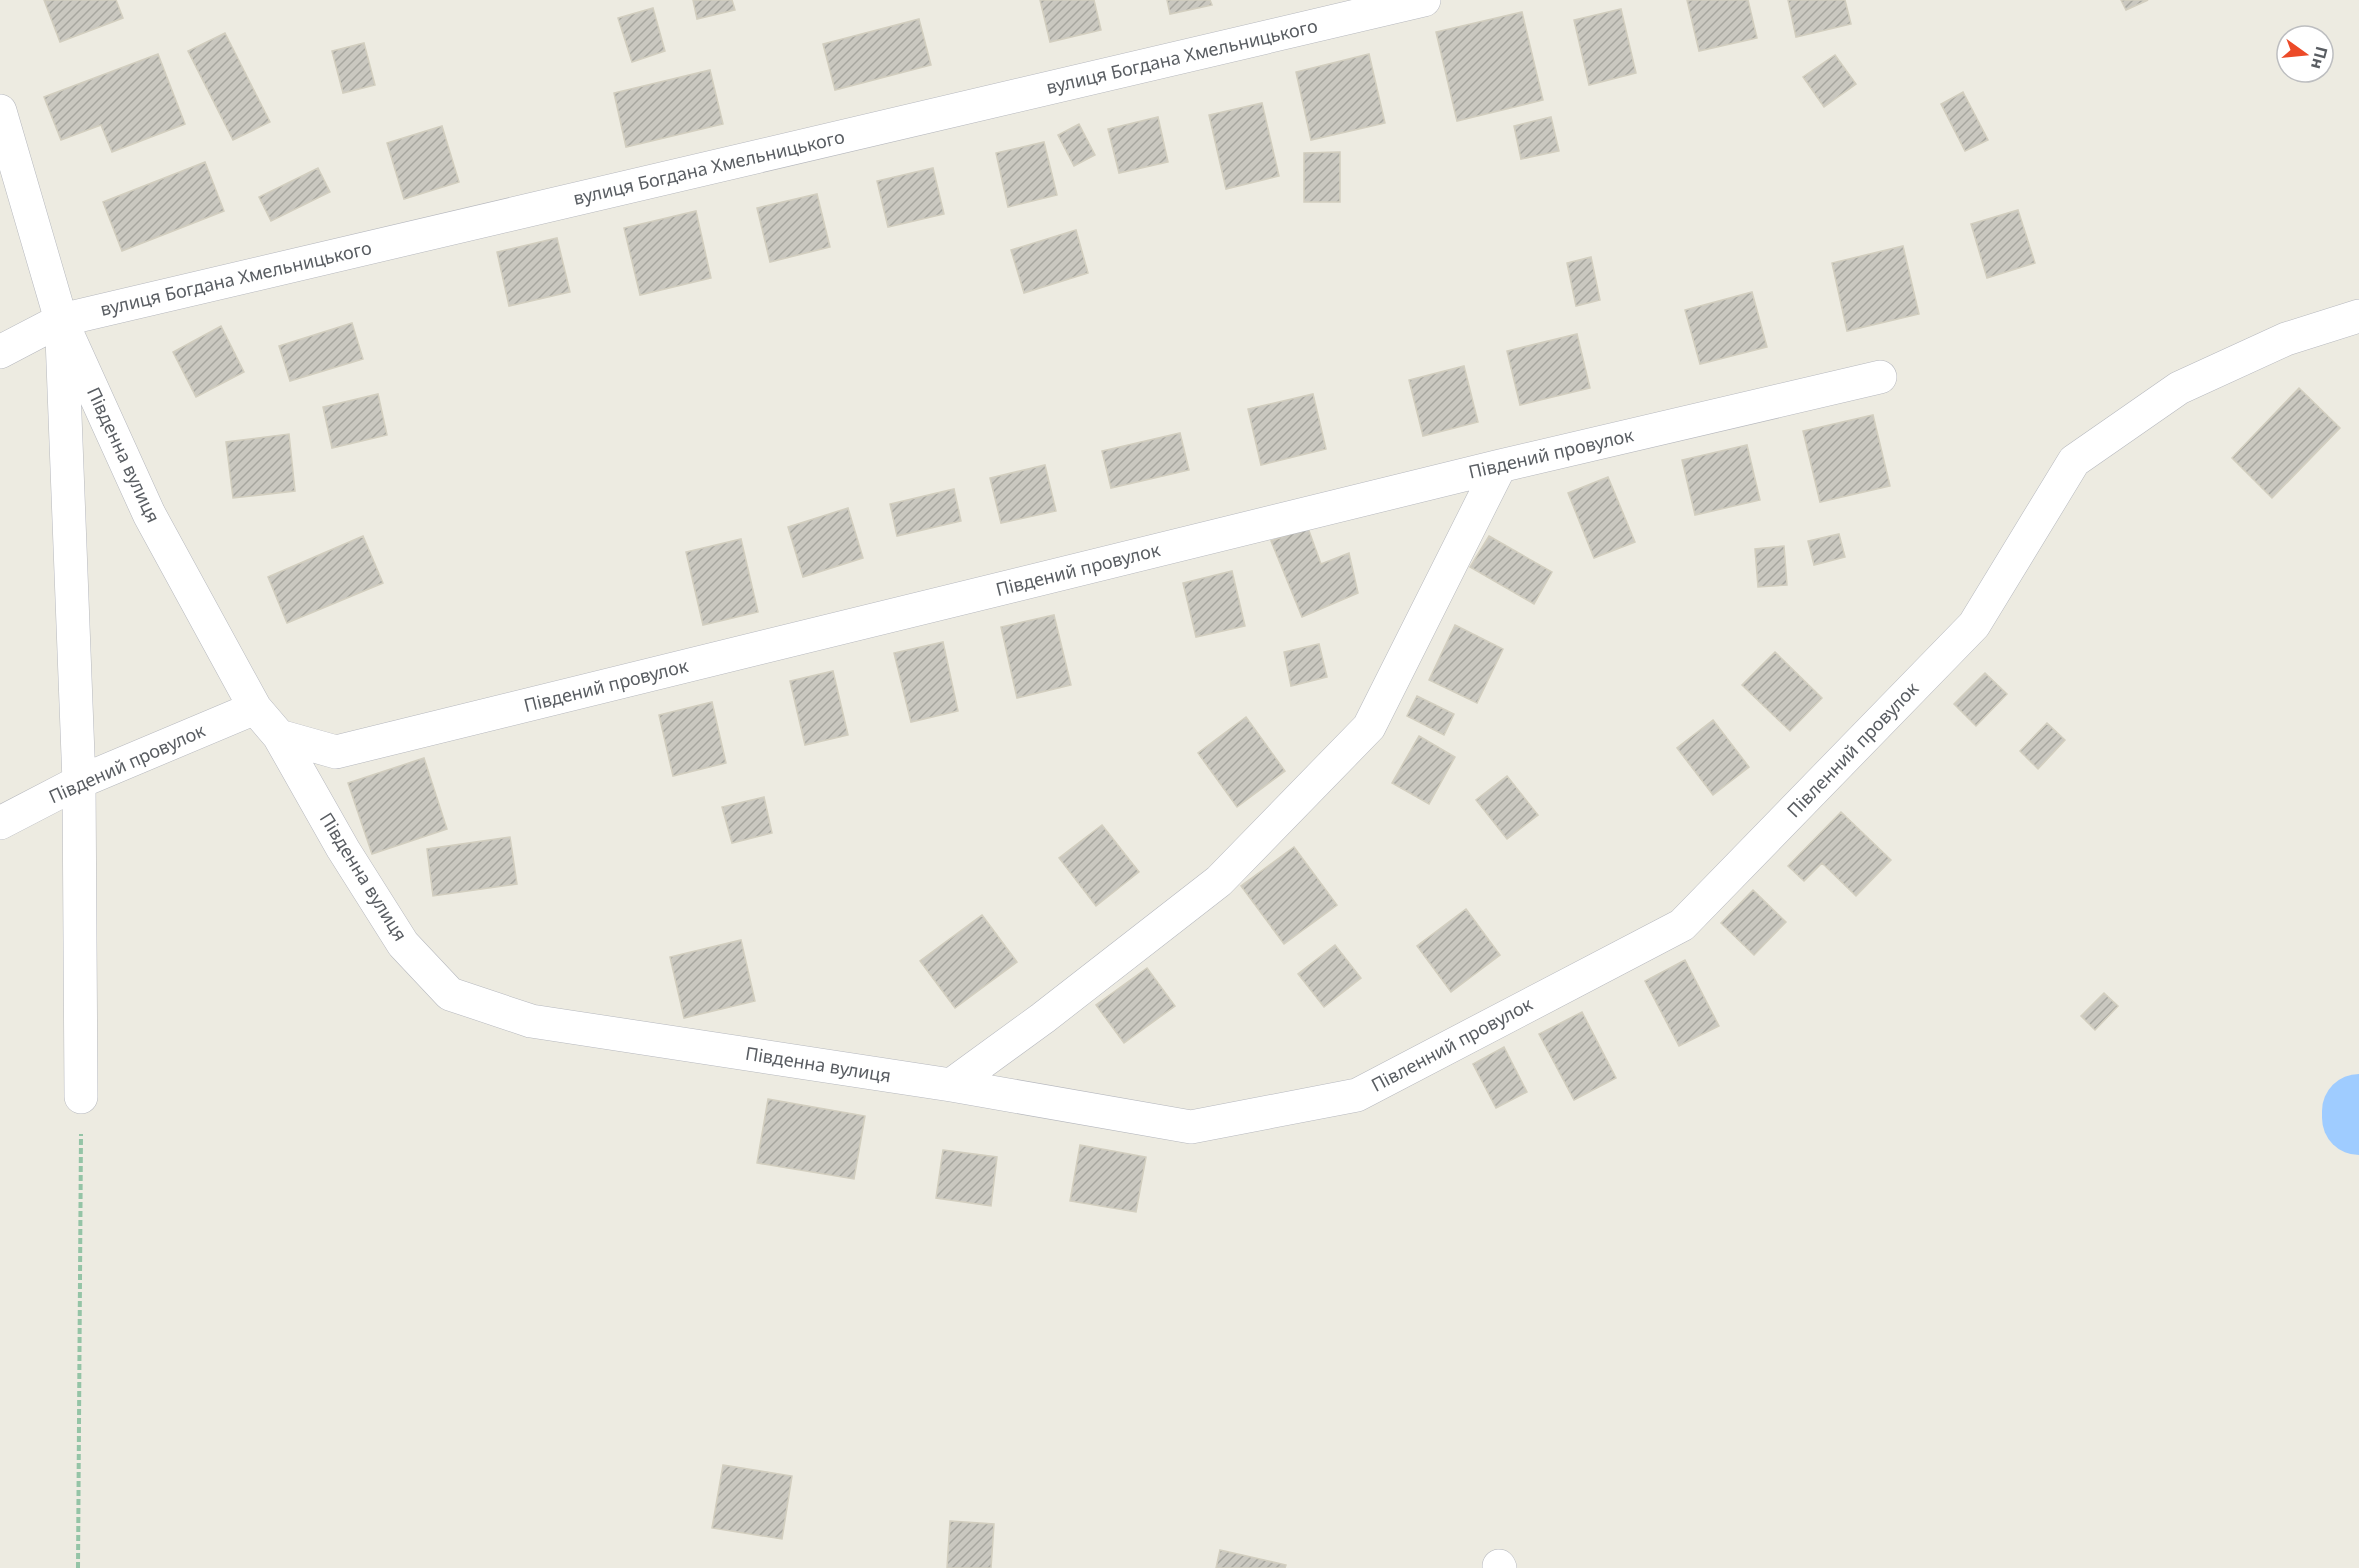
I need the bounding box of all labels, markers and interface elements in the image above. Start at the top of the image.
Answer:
street label: вулиця Богдана Хмельницького [1044,13,1320,99]
north arrow [2275,24,2335,84]
text: Пн [2306,44,2333,72]
street label: вулиця Богдана Хмельницького [571,124,847,210]
street label: вулиця Богдана Хмельницького [98,235,374,321]
street label: Південна вулиця [82,383,166,526]
street label: Південий провулок [1466,422,1636,484]
street label: Південий провулок [993,537,1163,601]
street label: Південий провулок [521,653,691,717]
street label: Півленний провулок [1781,676,1923,822]
street label: Південий провулок [45,718,209,808]
street label: Південна вулиця [315,808,413,945]
street label: Півленний провулок [1367,991,1537,1097]
street label: Південна вулиця [744,1041,893,1087]

